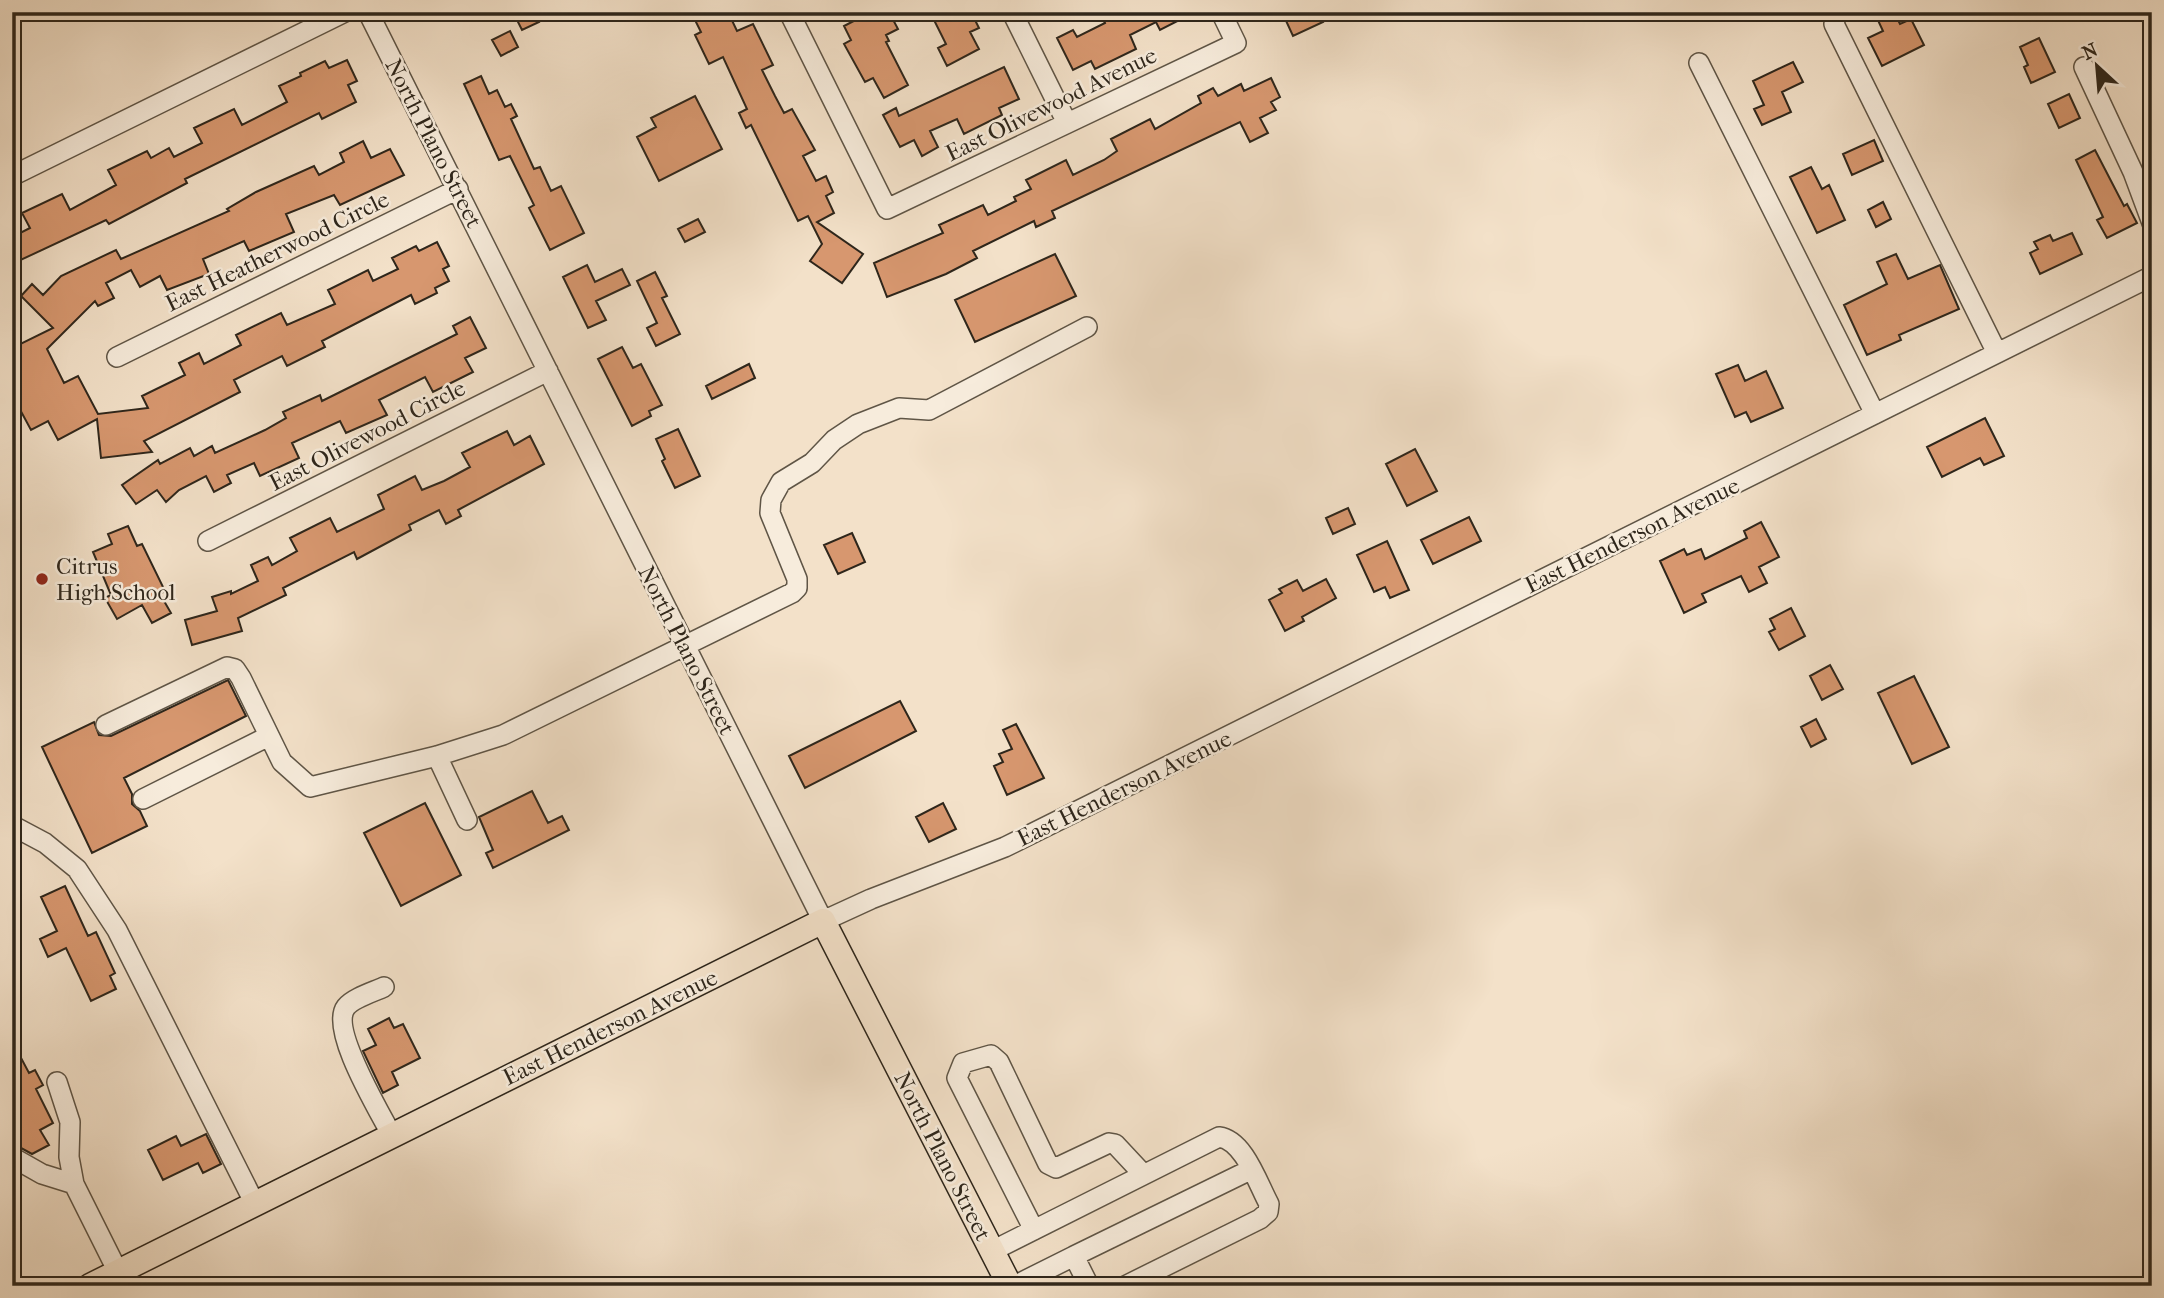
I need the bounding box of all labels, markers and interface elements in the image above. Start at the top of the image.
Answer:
north arrow [2062,32,2132,102]
text: N [2079,38,2102,65]
street label: East Olivewood Avenue [941,42,1161,167]
street label: North Plano Street [379,54,488,232]
street label: East Heatherwood Circle [161,186,393,317]
street label: East Olivewood Circle [265,374,470,497]
street label: East Henderson Avenue [1521,472,1744,599]
place label: Citrus High School [56,553,176,606]
street label: North Plano Street [632,561,741,739]
marker: Citrus High School [34,571,50,587]
street label: East Henderson Avenue [1013,725,1236,852]
street label: East Henderson Avenue [499,964,722,1091]
street label: North Plano Street [888,1067,997,1245]

